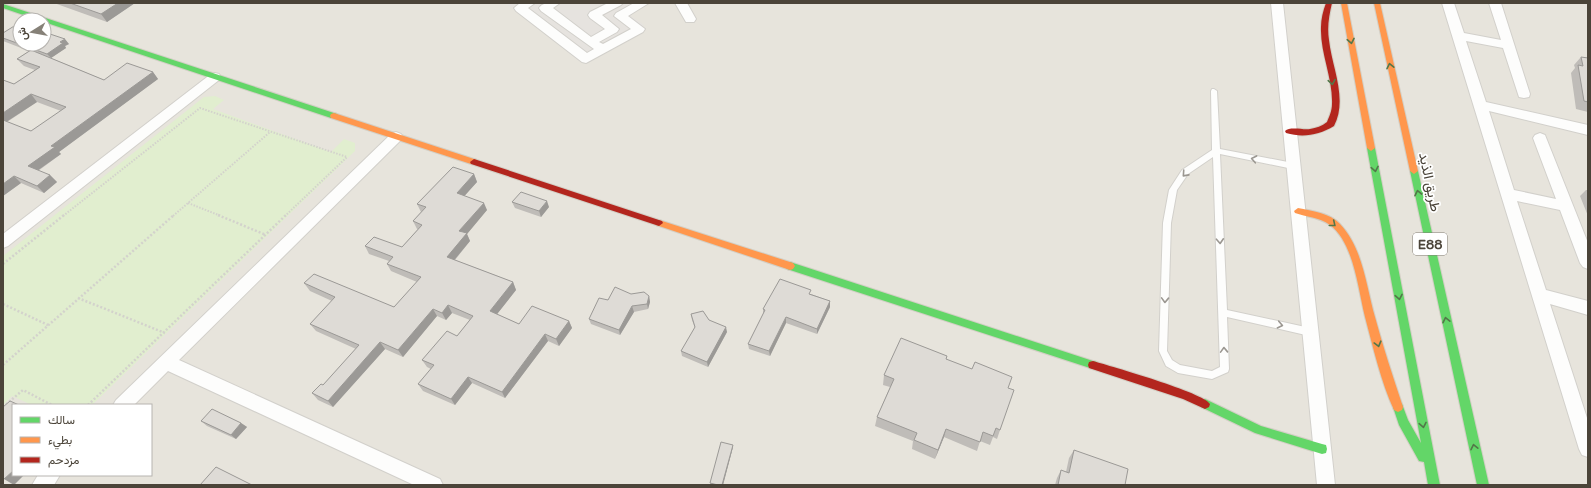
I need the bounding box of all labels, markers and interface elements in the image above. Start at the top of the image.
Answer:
north arrow [12,12,52,52]
text: ش [15,26,30,42]
one-way arrow [1346,38,1354,45]
one-way arrow [1387,63,1395,69]
one-way arrow [1328,79,1336,85]
street label: طريق الذيد [1415,151,1444,213]
one-way arrow [1251,155,1257,163]
one-way arrow [1370,166,1378,172]
one-way arrow [1182,169,1190,177]
one-way arrow [1415,190,1423,196]
one-way arrow [1329,219,1336,226]
road number: E88 [1413,233,1447,255]
one-way arrow [1216,238,1224,244]
one-way arrow [1394,294,1402,300]
one-way arrow [1160,297,1169,303]
one-way arrow [1443,317,1451,323]
one-way arrow [1277,321,1283,329]
one-way arrow [1373,341,1381,347]
one-way arrow [1220,347,1228,353]
legend [12,404,152,476]
text: سالك [48,413,75,427]
one-way arrow [1418,422,1426,428]
text: بطيء [48,433,72,450]
one-way arrow [1471,444,1479,450]
text: مزدحم [48,453,79,468]

